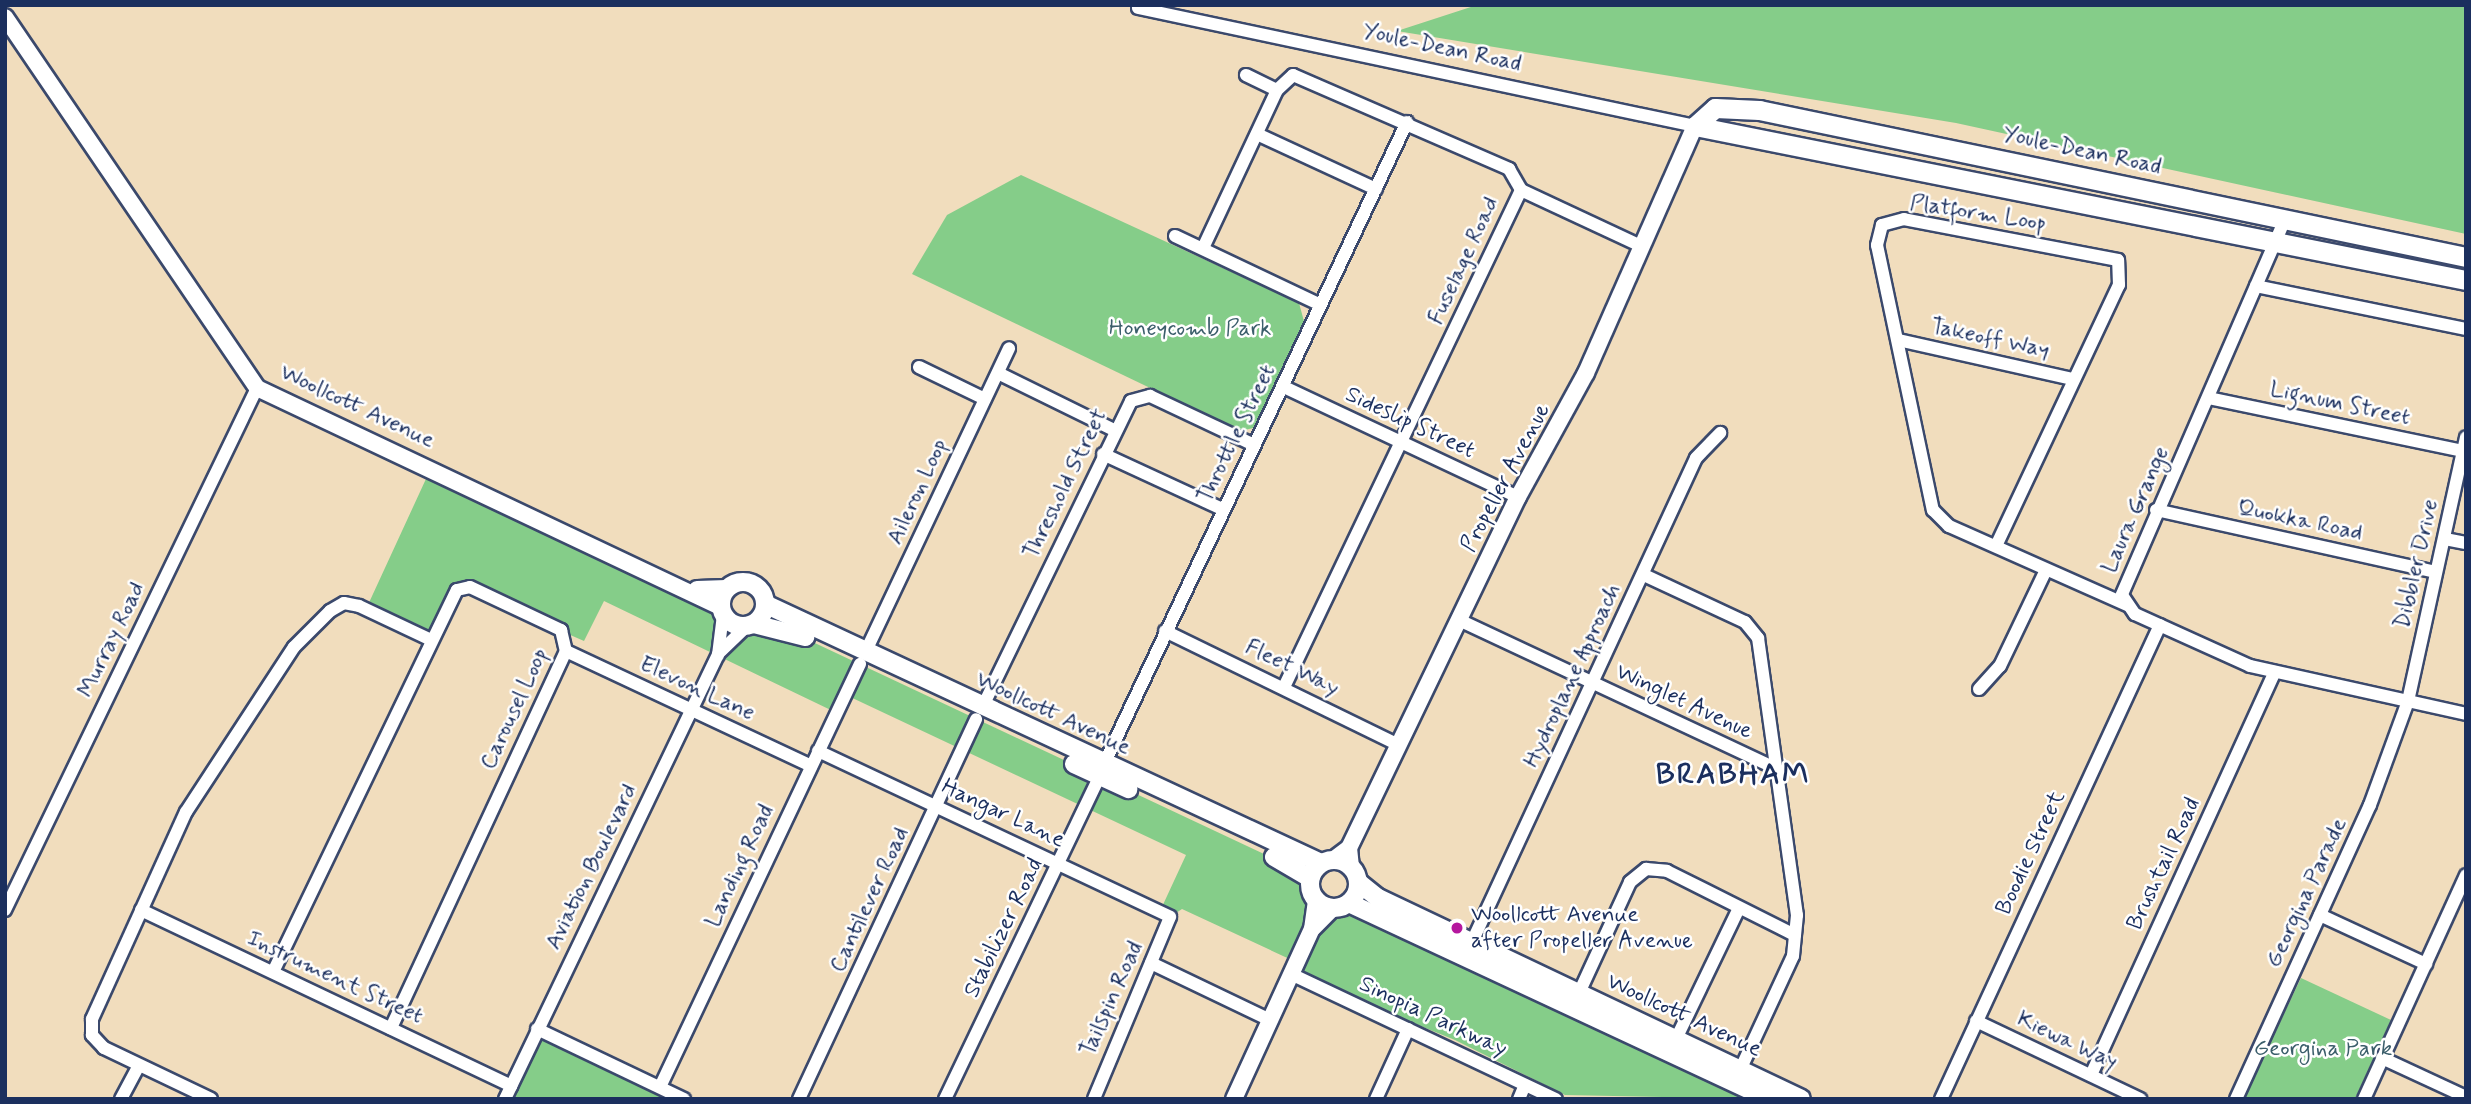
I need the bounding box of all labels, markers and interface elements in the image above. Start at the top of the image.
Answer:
street label: Youle-Dean Road [1361,18,1523,78]
street label: Youle-Dean Road [2001,121,2163,181]
street label: Platform Loop [1907,190,2049,238]
street label: Fuselage Road [1423,194,1505,328]
street label: Takeoff Way [1927,313,2053,365]
park label: Honeycomb Park [1109,315,1271,343]
street label: Throttle Street [1191,358,1283,510]
street label: Woollcott Avenue [275,359,439,455]
street label: Lignum Street [2265,375,2415,433]
street label: Sideslip Street [1339,380,1481,466]
street label: Propeller Avenue [1456,400,1556,556]
street label: Threshold Street [1018,405,1114,563]
street label: Aileron Loop [881,434,955,550]
street label: Laura Grange [2095,441,2177,579]
street label: Quokka Road [2235,494,2365,548]
street label: Dibbler Drive [2389,498,2445,630]
street label: Murray Road [72,578,152,702]
street label: Hydroplane Approach [1518,580,1628,772]
street label: Fleet Way [1241,633,1343,703]
street label: Carousel Loop [475,643,555,775]
street label: Elevon Lane [635,650,759,728]
street label: Winglet Avenue [1608,657,1760,747]
street label: Woollcott Avenue [971,666,1135,762]
district label: BRABHAM [1656,757,1810,793]
street label: Hangar Lane [939,775,1067,853]
street label: Aviation Boulevard [541,781,643,953]
street label: Boodie Street [1990,787,2072,919]
street label: Brushtail Road [2122,794,2206,934]
street label: Landing Road [700,801,780,931]
street label: Georgina Parade [2261,815,2353,971]
street label: Cantilever Road [824,823,916,977]
street label: Stabilizer Road [959,855,1049,1001]
place label: Woollcott Avenue after Propeller Avenue [1471,901,1691,955]
marker: Woollcott Avenue after Propeller Avenue [1449,920,1465,936]
street label: Instrument Street [241,924,429,1032]
street label: Tailspin Road [1075,938,1149,1060]
street label: Woollcott Avenue [1602,968,1766,1064]
street label: Sinopia Parkway [1356,971,1510,1063]
street label: Kiewa Way [2011,1005,2123,1077]
park label: Georgina Park [2254,1035,2392,1063]

